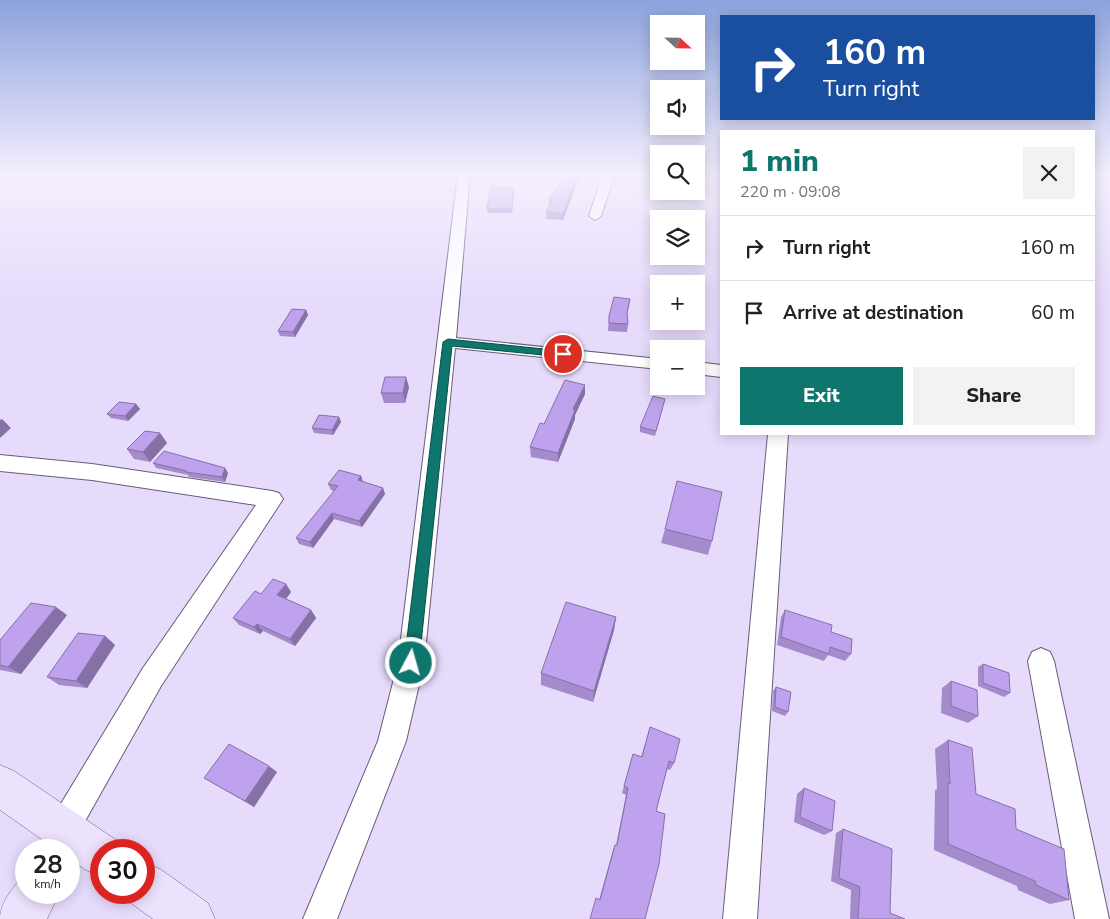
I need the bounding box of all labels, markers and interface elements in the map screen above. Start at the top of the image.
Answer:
north arrow [650,15,705,70]
map controls [650,15,705,395]
text: 160 m [823,29,926,76]
icon: right [740,35,805,100]
text: Turn right [823,74,919,104]
button: sound [650,80,705,135]
text: 1 min [740,141,819,182]
button: search [650,145,705,200]
button: close [1023,147,1075,199]
text: 220 m · 09:08 [740,181,841,203]
button: layers [650,210,705,265]
icon: right [740,234,768,262]
text: Turn right [783,235,870,261]
text: 160 m [1020,235,1075,261]
button: + [650,275,705,330]
icon: arrive [740,299,768,327]
text: Arrive at destination [783,300,964,326]
text: 60 m [1031,300,1075,326]
pin [542,333,584,375]
icon: arrive [549,340,577,368]
button: − [650,340,705,395]
button: Exit [740,367,903,425]
button: Share [913,367,1075,425]
position arrow [384,636,436,688]
speed limit sign: 30 [90,839,155,904]
text: 28 [32,848,63,882]
text: km/h [34,876,61,892]

